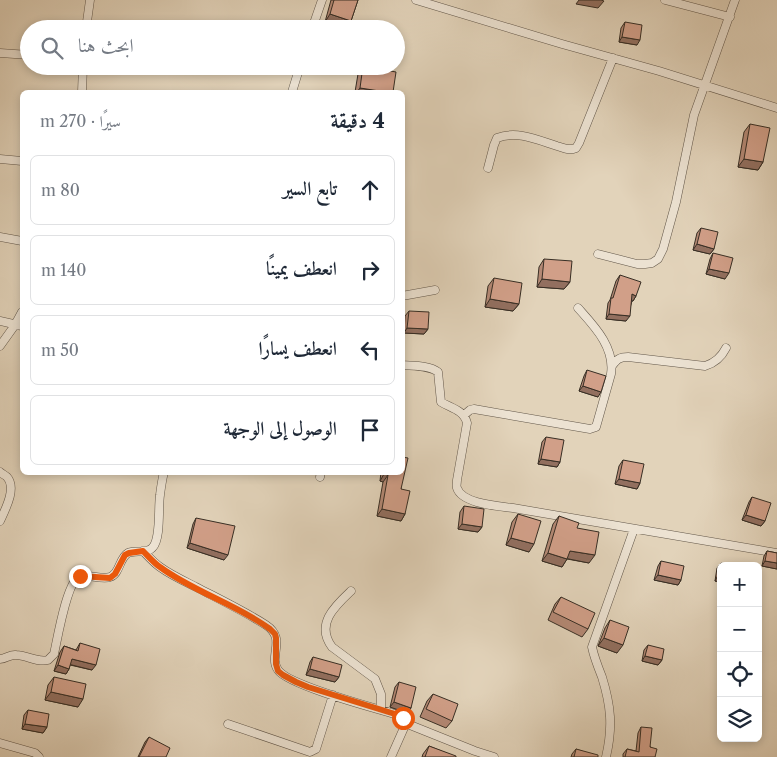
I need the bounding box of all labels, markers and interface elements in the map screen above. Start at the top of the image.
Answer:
search box [20,20,405,75]
icon: search [38,34,66,62]
text: ابحث هنا [78,34,134,57]
text: 4 دقيقة [331,108,385,133]
text: سيرًا · 270 m [40,111,121,131]
icon: ahead [356,176,384,204]
text: تابع السير [283,177,337,200]
text: 80 m [41,180,80,200]
icon: right [356,256,384,284]
text: انعطف يمينًا [266,257,337,280]
text: 140 m [41,260,86,280]
icon: left [356,336,384,364]
text: انعطف يسارًا [258,337,337,360]
text: 50 m [41,340,79,360]
icon: arrive [356,416,384,444]
text: الوصول إلى الوجهة [223,417,337,440]
map controls [717,562,762,742]
button: + [717,562,762,607]
route end [69,565,92,588]
button: − [717,607,762,652]
button: locate [717,652,762,697]
button: layers [717,697,762,742]
route start [392,707,415,730]

